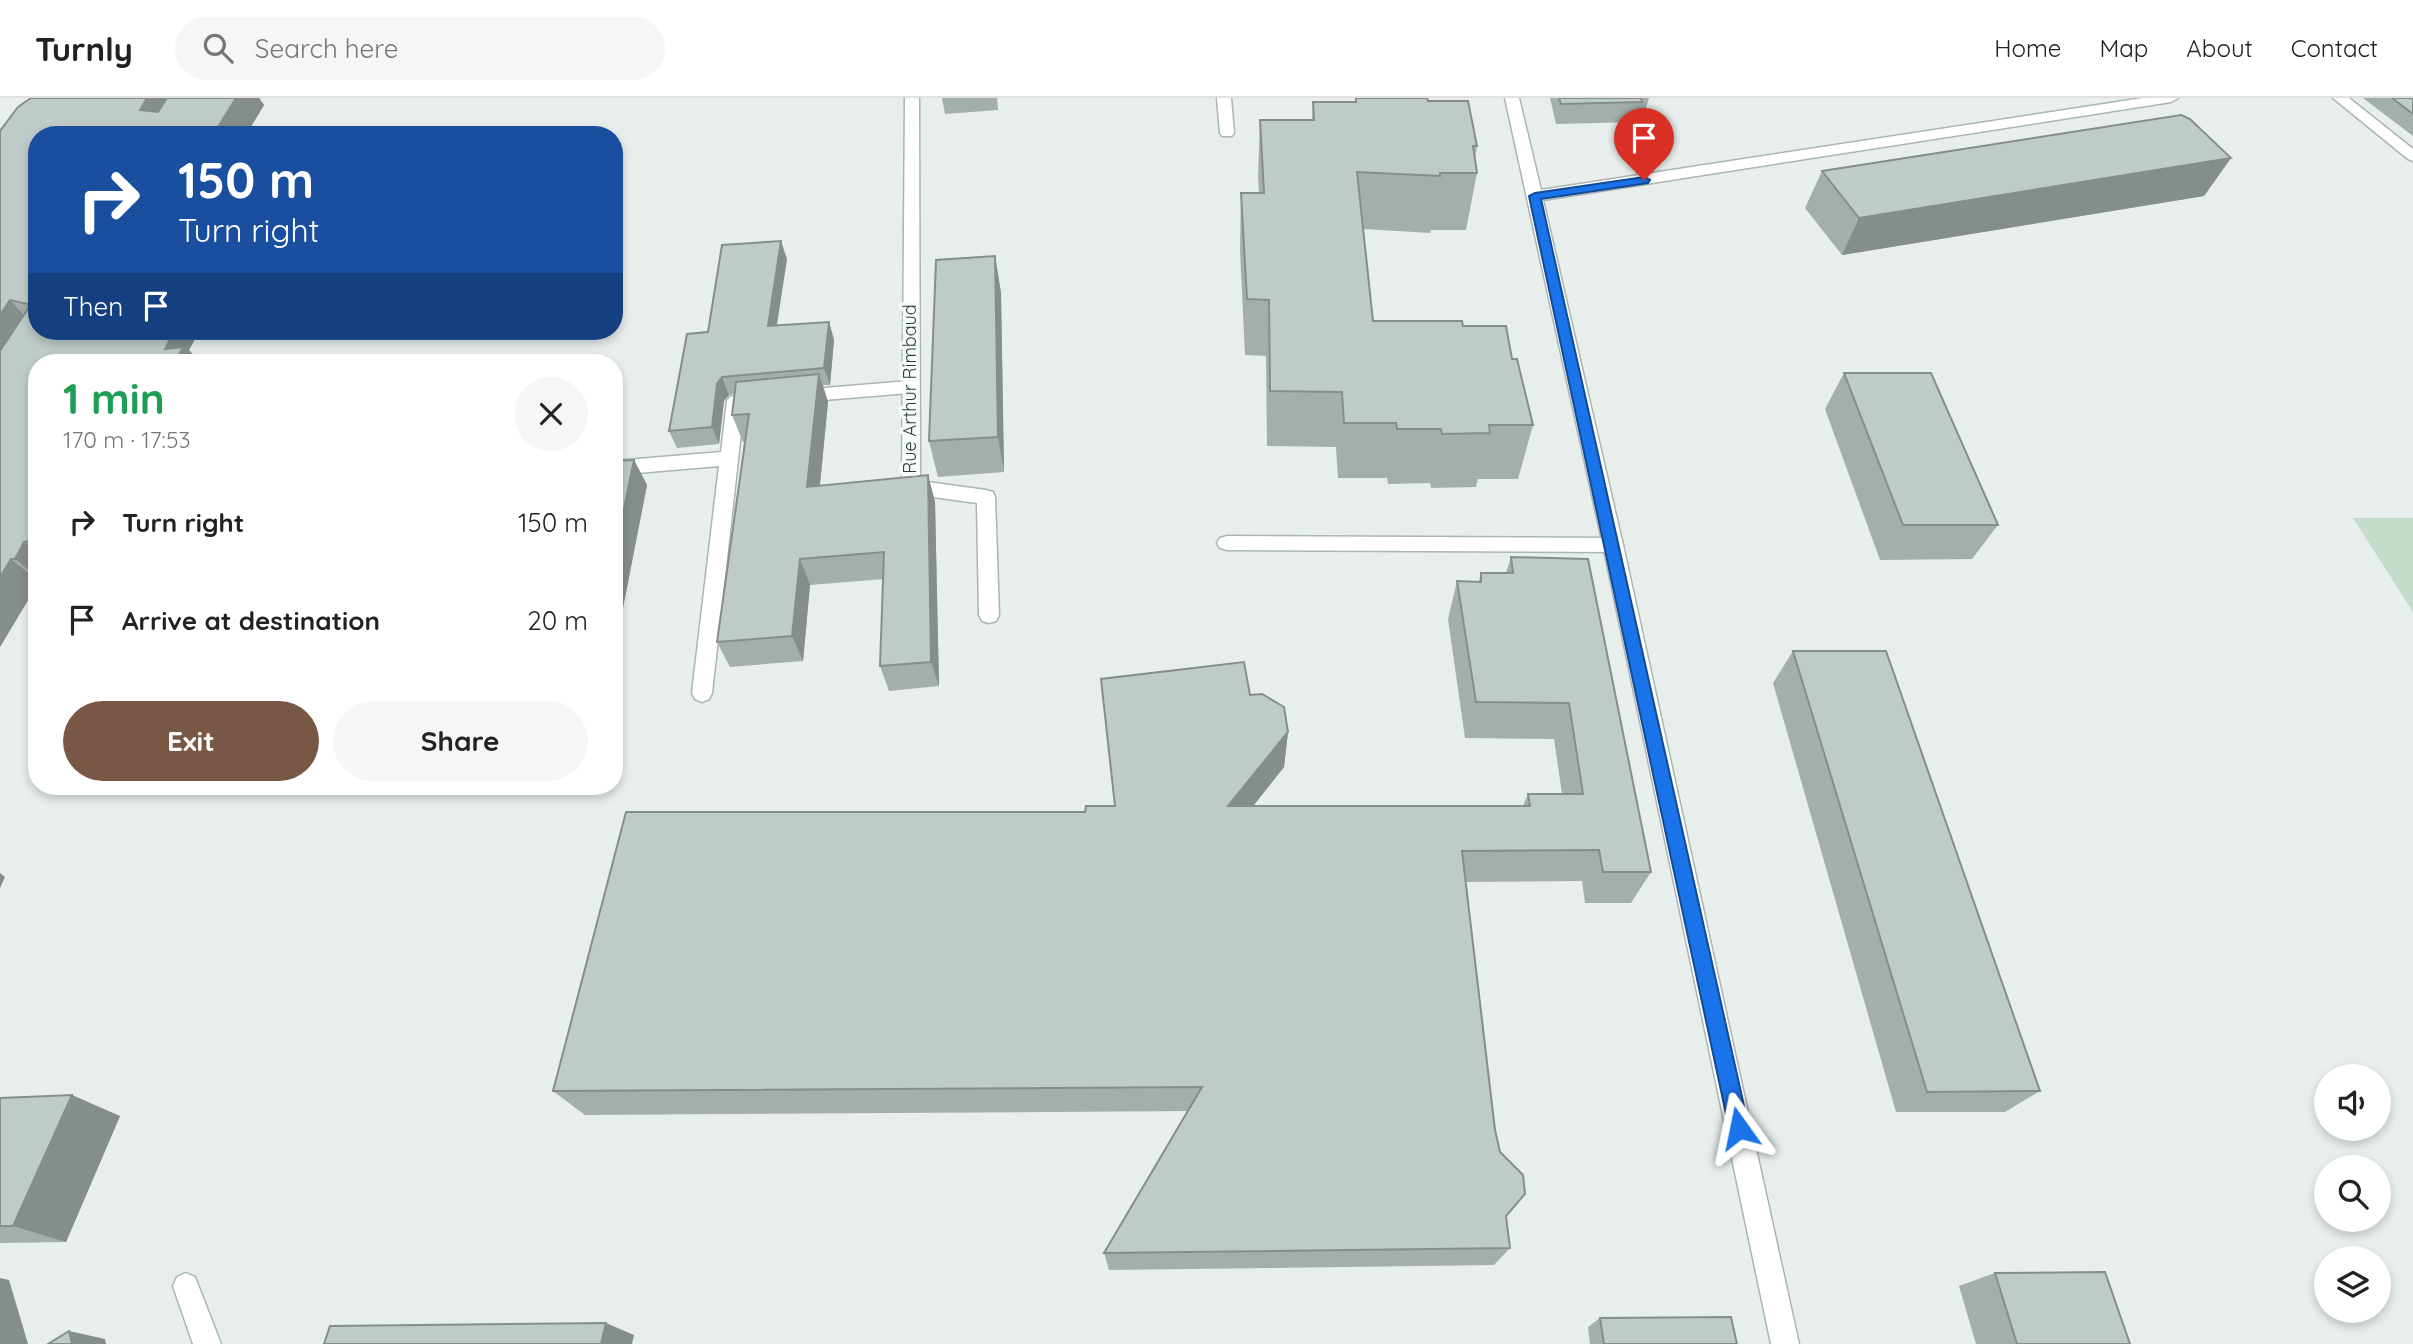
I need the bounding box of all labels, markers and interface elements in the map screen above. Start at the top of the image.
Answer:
search box [175,17,665,80]
text: Turnly [35,28,133,69]
icon: search [199,29,237,67]
text: Search here [255,32,398,65]
text: Home [1994,33,2061,63]
text: Map [2099,33,2148,63]
text: About [2186,33,2253,63]
text: Contact [2291,33,2378,63]
pin [1614,108,1674,180]
icon: arrive [1625,119,1663,157]
text: 150 m [178,149,314,210]
icon: right [63,154,154,245]
text: Turn right [178,210,319,250]
icon: arrive [137,287,175,325]
text: Then [63,290,123,323]
street label: Rue Arthur Rimbaud [898,304,921,474]
text: 1 min [63,372,165,425]
button: close [514,377,588,451]
text: 170 m · 17:53 [63,425,191,454]
icon: right [63,503,101,541]
text: Turn right [122,506,244,539]
text: 150 m [518,506,588,539]
icon: arrive [63,601,101,639]
text: Arrive at destination [122,604,380,637]
text: 20 m [527,604,588,637]
button: Exit [63,701,319,781]
button: Share [333,701,588,781]
map controls [2314,1064,2391,1323]
button: sound [2314,1064,2391,1141]
position arrow [1702,1091,1776,1165]
button: search [2314,1155,2391,1232]
button: layers [2314,1246,2391,1323]

